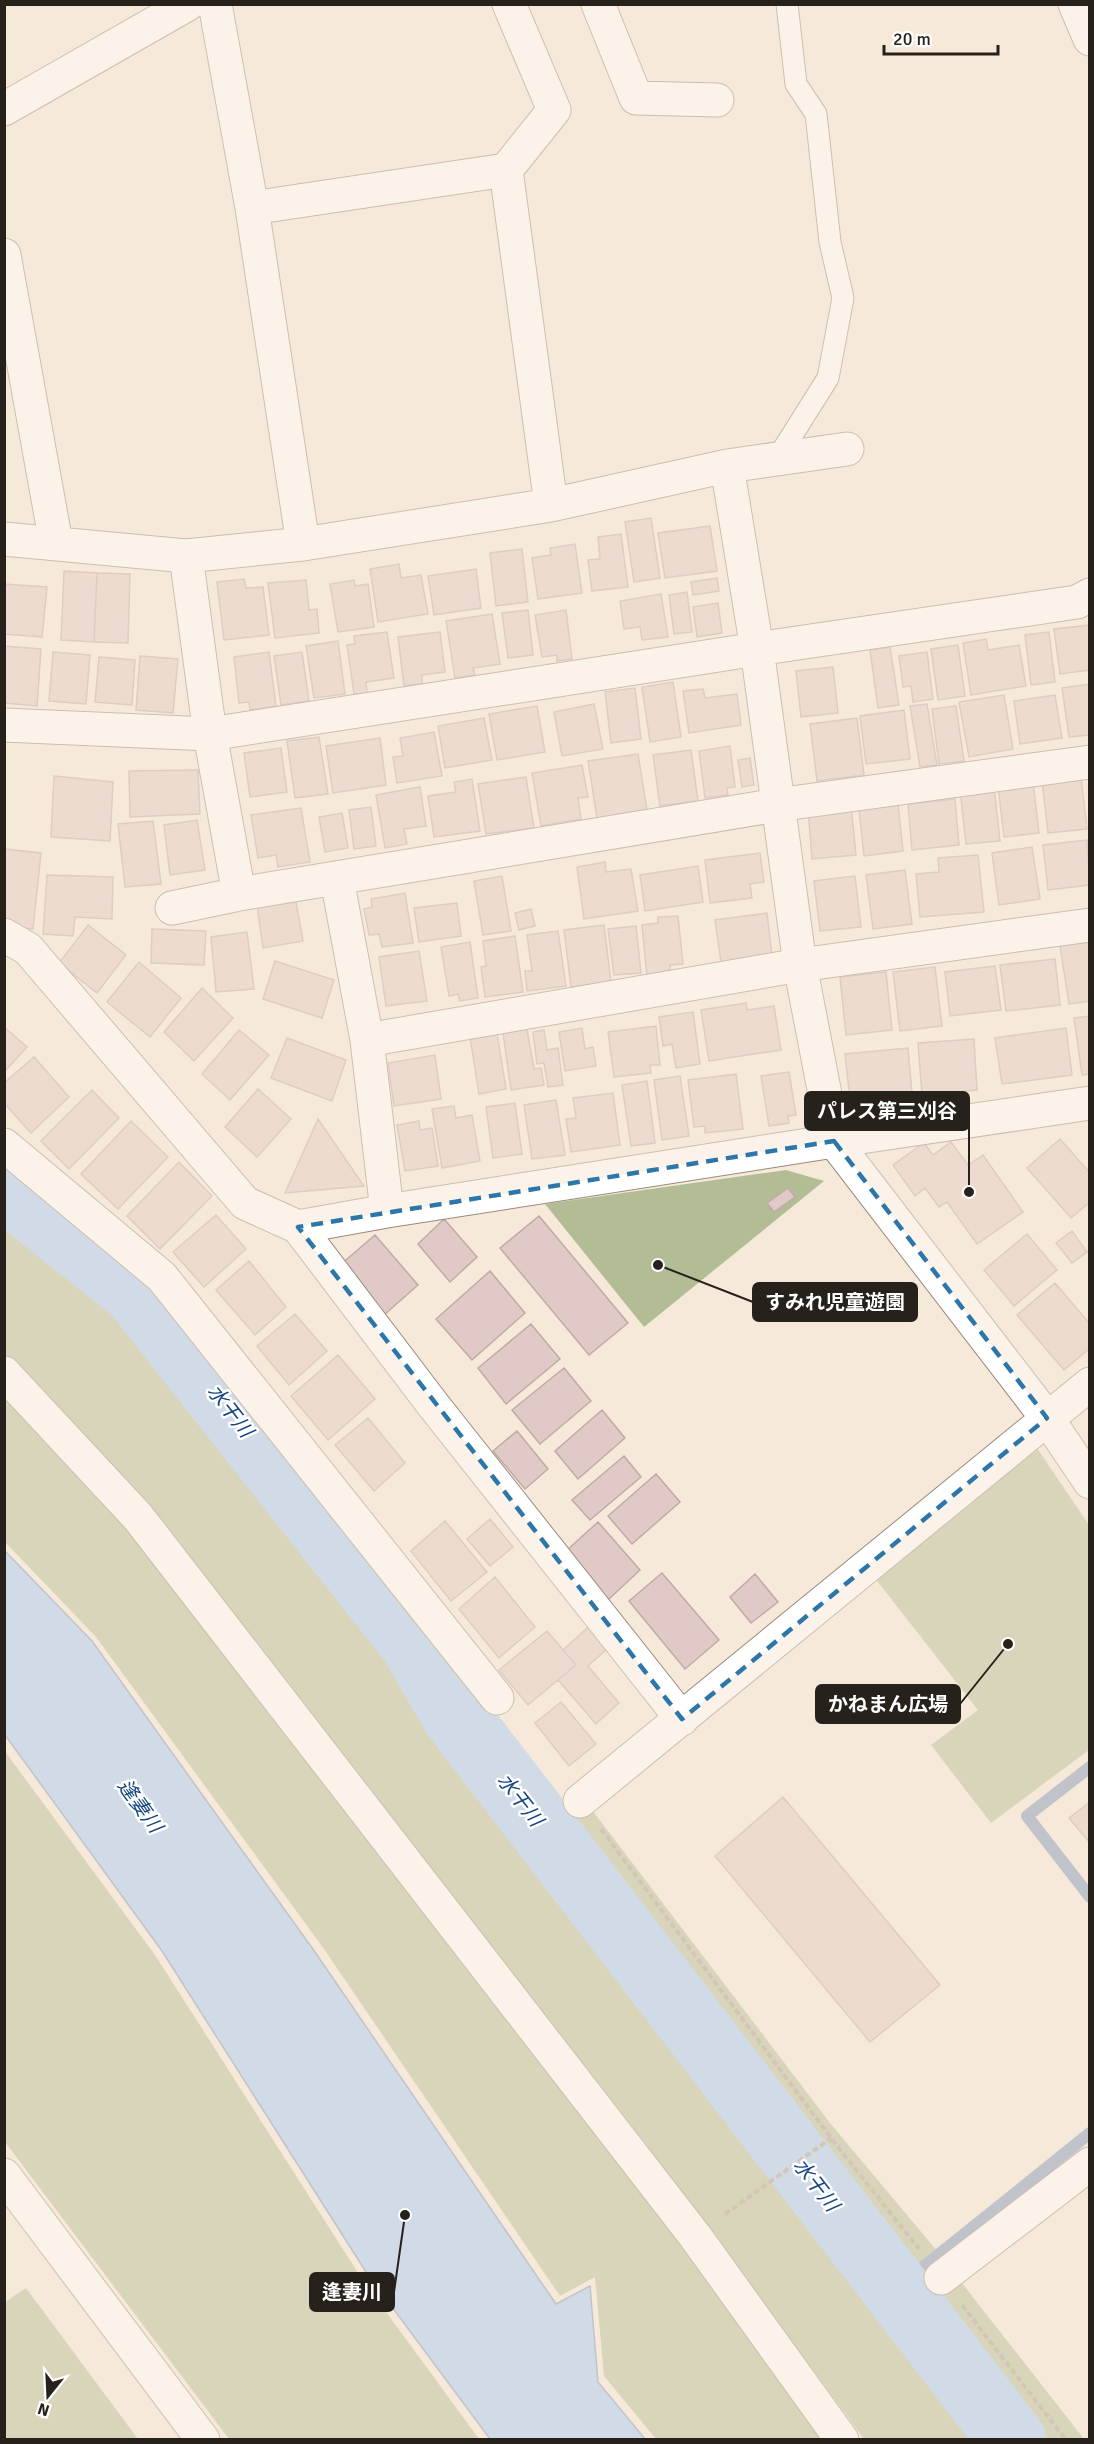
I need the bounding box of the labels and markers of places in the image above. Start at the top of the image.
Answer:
callout: パレス第三刈谷 [805,1092,969,1130]
callout: すみれ児童遊園 [753,1283,917,1321]
callout: かねまん広場 [816,1685,960,1723]
callout: 逢妻川 [310,2273,394,2311]

